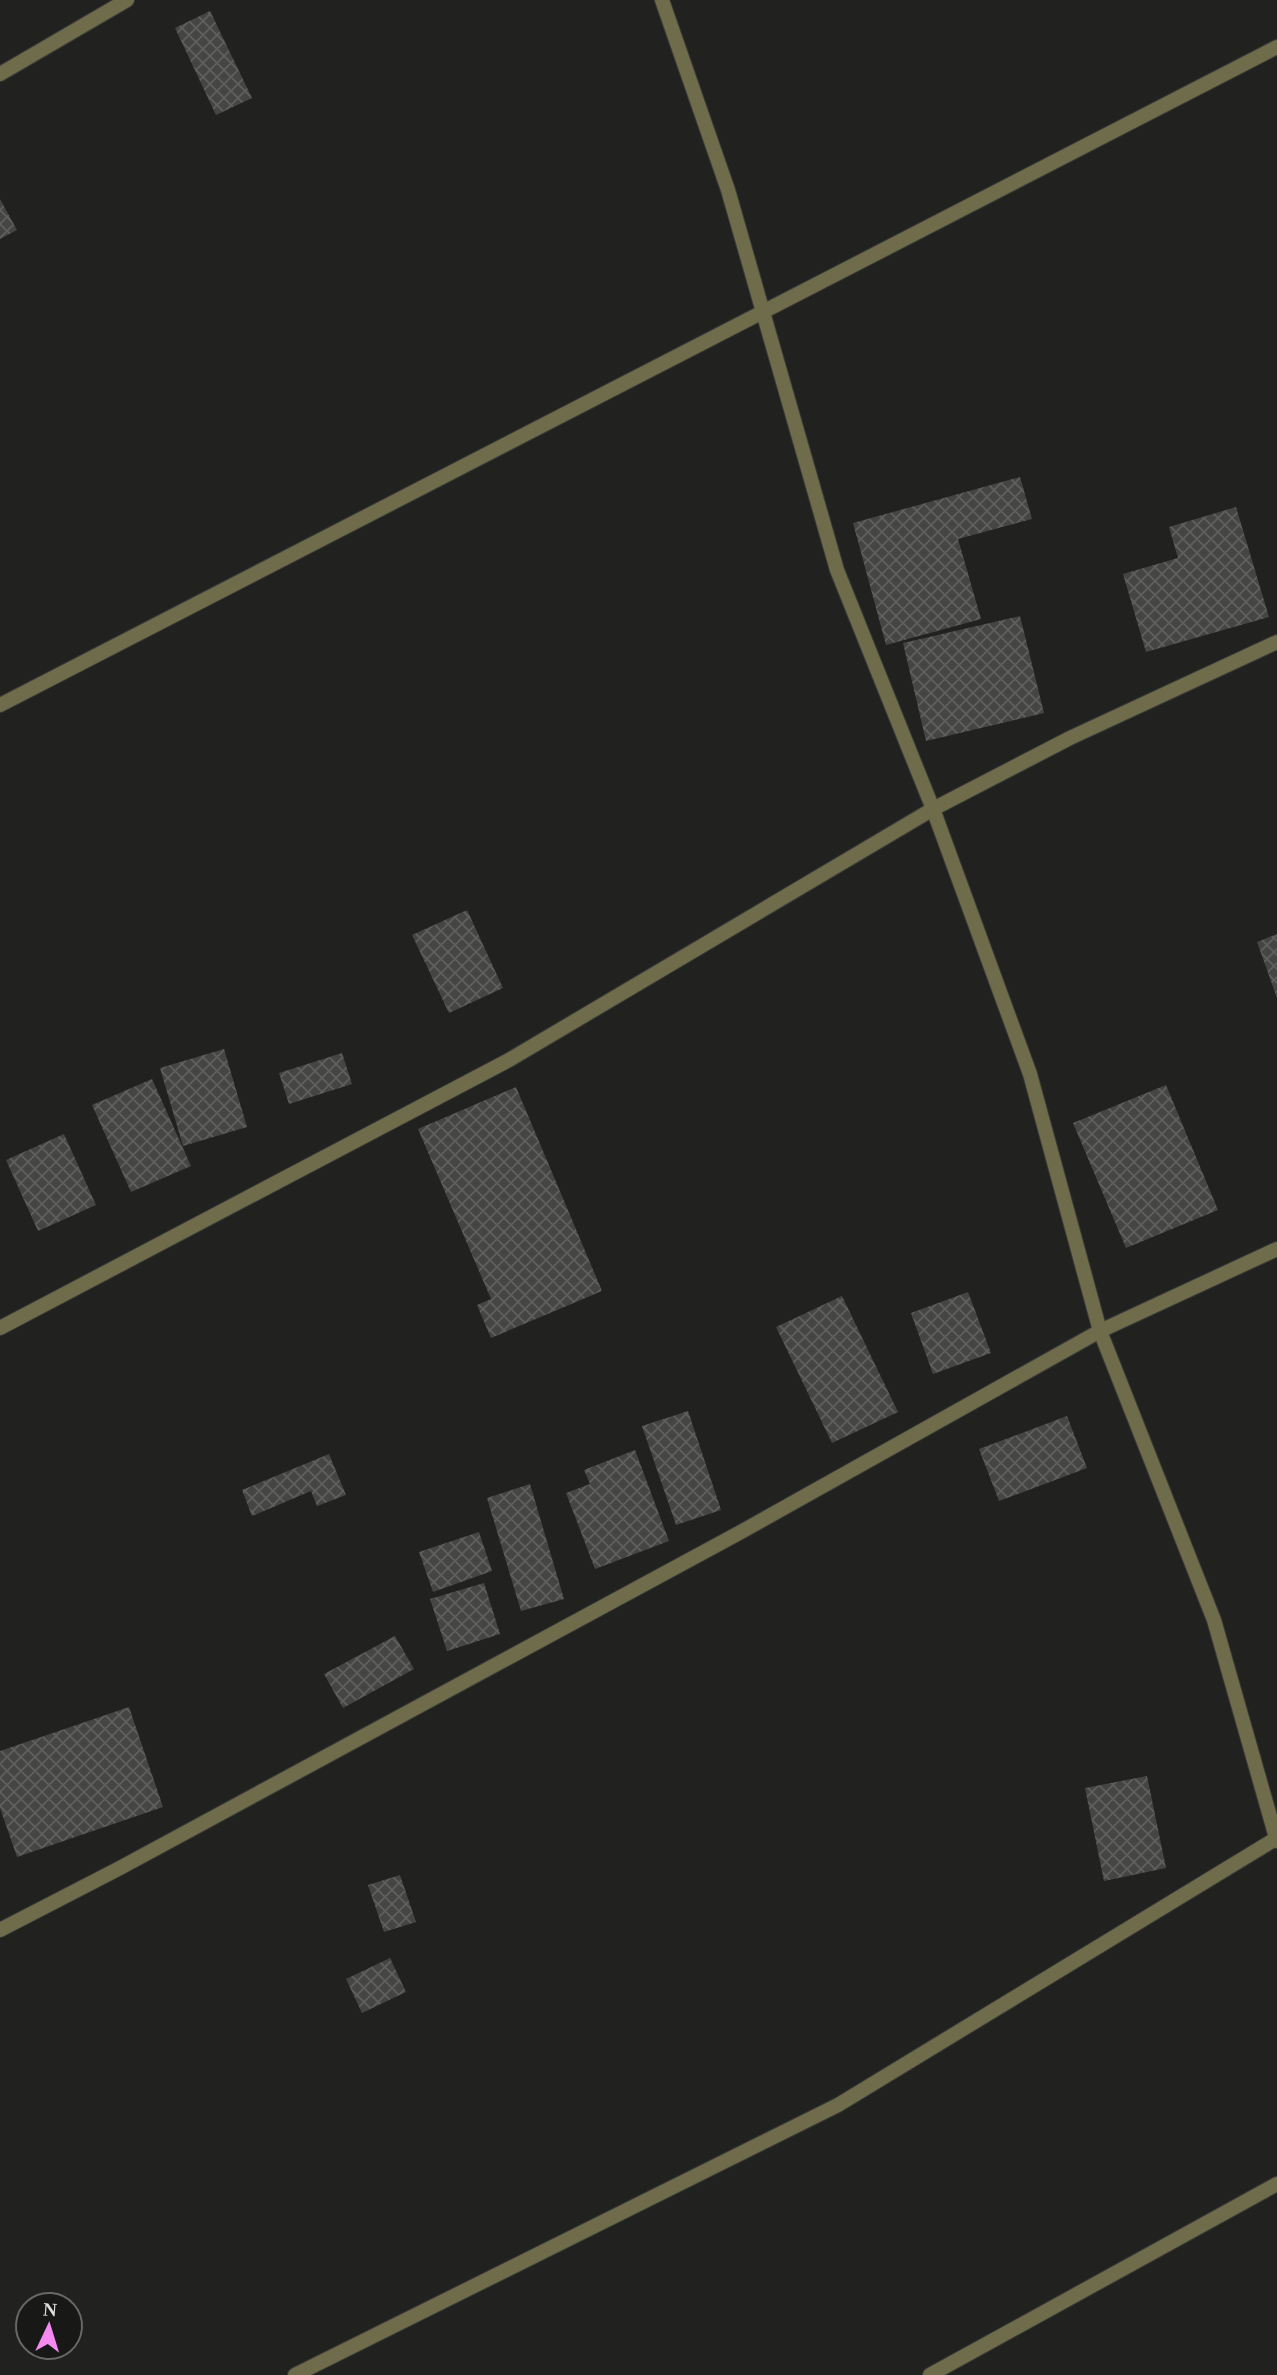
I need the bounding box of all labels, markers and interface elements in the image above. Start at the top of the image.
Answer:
north arrow [14,2291,84,2361]
text: N [43,2299,58,2321]

